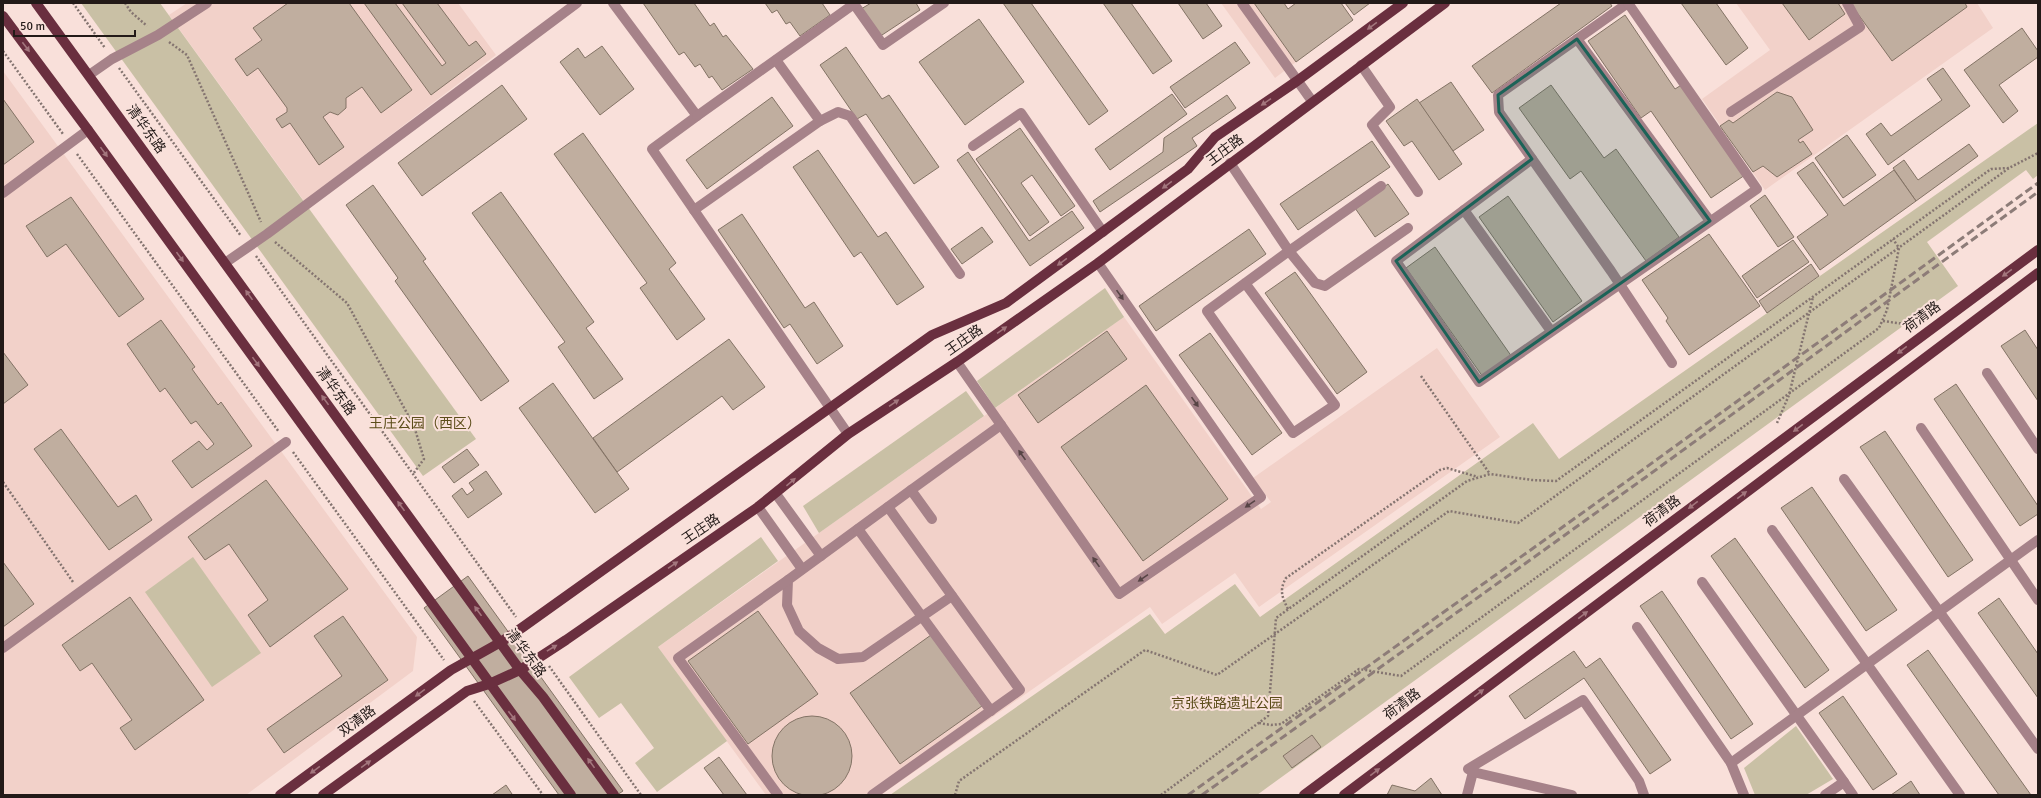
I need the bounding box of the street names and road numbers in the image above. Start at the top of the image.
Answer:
street label: 清华东路 [123,101,169,157]
street label: 王庄路 [1203,131,1247,169]
street label: 荷清路 [1900,298,1944,336]
street label: 王庄路 [942,321,986,359]
street label: 清华东路 [313,363,359,419]
street label: 荷清路 [1640,492,1684,530]
street label: 王庄路 [679,510,723,548]
street label: 清华东路 [502,626,550,680]
street label: 荷清路 [1380,685,1424,723]
street label: 双清路 [335,702,379,740]

